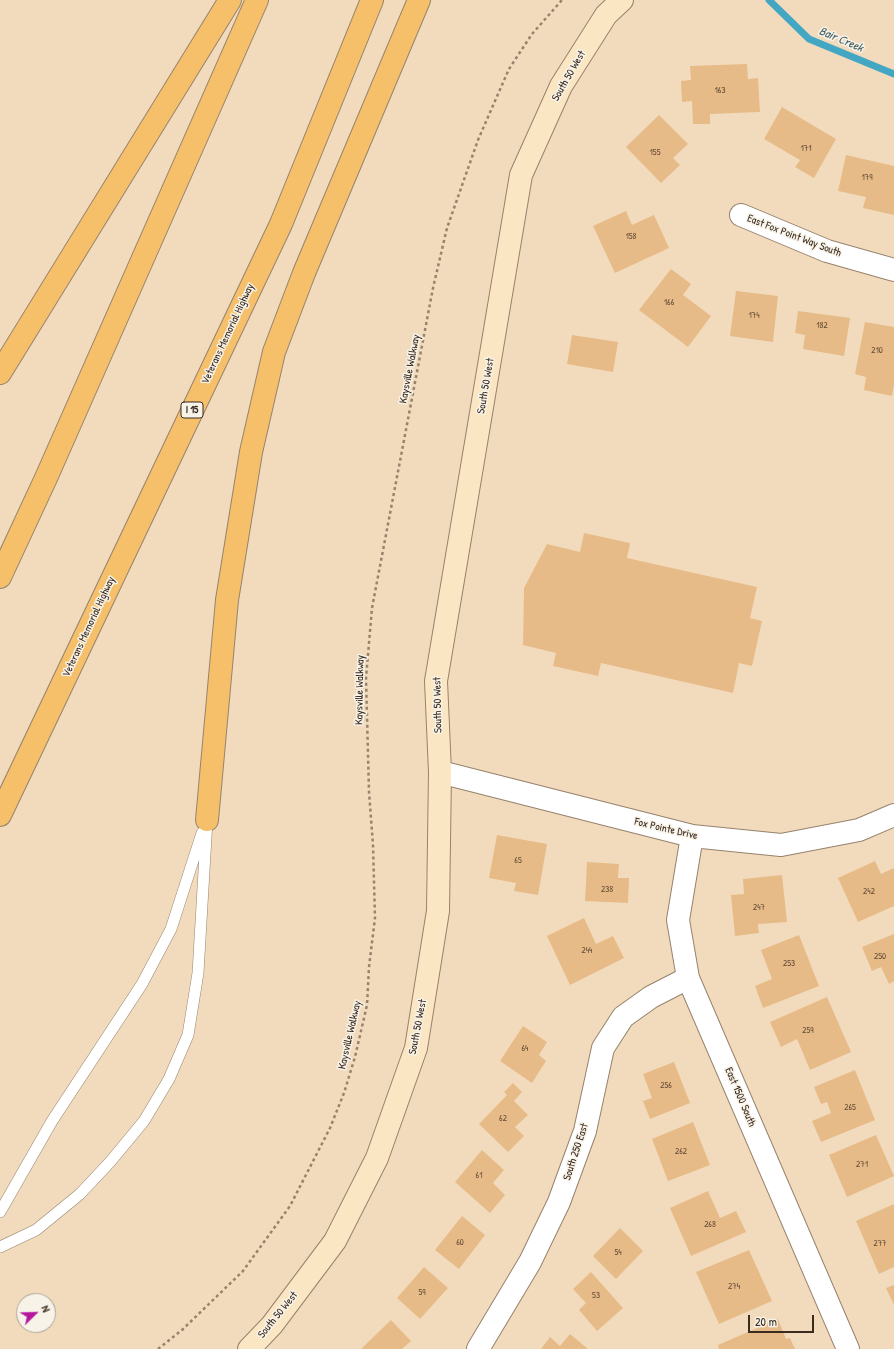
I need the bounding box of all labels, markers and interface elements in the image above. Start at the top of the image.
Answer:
water label: Bair Creek [817,24,865,56]
street label: South 50 West [549,48,589,104]
house number: 163 [715,86,725,96]
house number: 171 [801,144,811,154]
house number: 155 [650,148,660,158]
house number: 179 [861,173,873,183]
street label: East Fox Point Way South [745,212,843,260]
house number: 158 [626,232,636,242]
street label: Veterans Memorial Highway [199,282,257,386]
house number: 166 [664,298,674,308]
house number: 174 [748,311,760,321]
house number: 182 [816,321,828,331]
street label: Kaysville Walkway [397,333,423,405]
house number: 210 [871,346,883,356]
street label: South 50 West [475,357,497,415]
road number: I 15 [181,402,203,418]
street label: Veterans Memorial Highway [60,575,118,679]
street label: Kaysville Walkway [353,655,367,725]
street label: South 50 West [431,677,445,733]
street label: Fox Pointe Drive [633,815,699,843]
house number: 65 [514,856,522,866]
house number: 238 [601,885,613,895]
house number: 242 [863,887,875,897]
house number: 247 [753,903,765,913]
house number: 244 [582,946,592,956]
house number: 250 [874,952,886,962]
house number: 253 [783,959,795,969]
street label: South 50 West [406,998,430,1056]
street label: Kaysville Walkway [336,999,364,1071]
house number: 259 [802,1026,814,1036]
house number: 64 [522,1044,528,1054]
street label: East 1500 South [722,1065,758,1129]
house number: 256 [660,1081,672,1091]
house number: 265 [844,1103,856,1113]
house number: 62 [499,1114,507,1124]
street label: South 250 East [561,1122,591,1182]
house number: 262 [675,1147,687,1157]
house number: 271 [856,1160,868,1170]
house number: 61 [476,1171,482,1181]
house number: 268 [704,1220,716,1230]
house number: 60 [456,1238,464,1248]
house number: 277 [873,1239,887,1249]
house number: 54 [614,1248,622,1258]
house number: 274 [728,1282,740,1292]
house number: 59 [418,1288,426,1298]
street label: South 50 West [255,1289,301,1341]
house number: 53 [592,1291,600,1301]
north arrow [16,1293,56,1333]
text: N [39,1303,54,1314]
scale bar [750,1307,816,1333]
text: 20 m [755,1313,777,1330]

